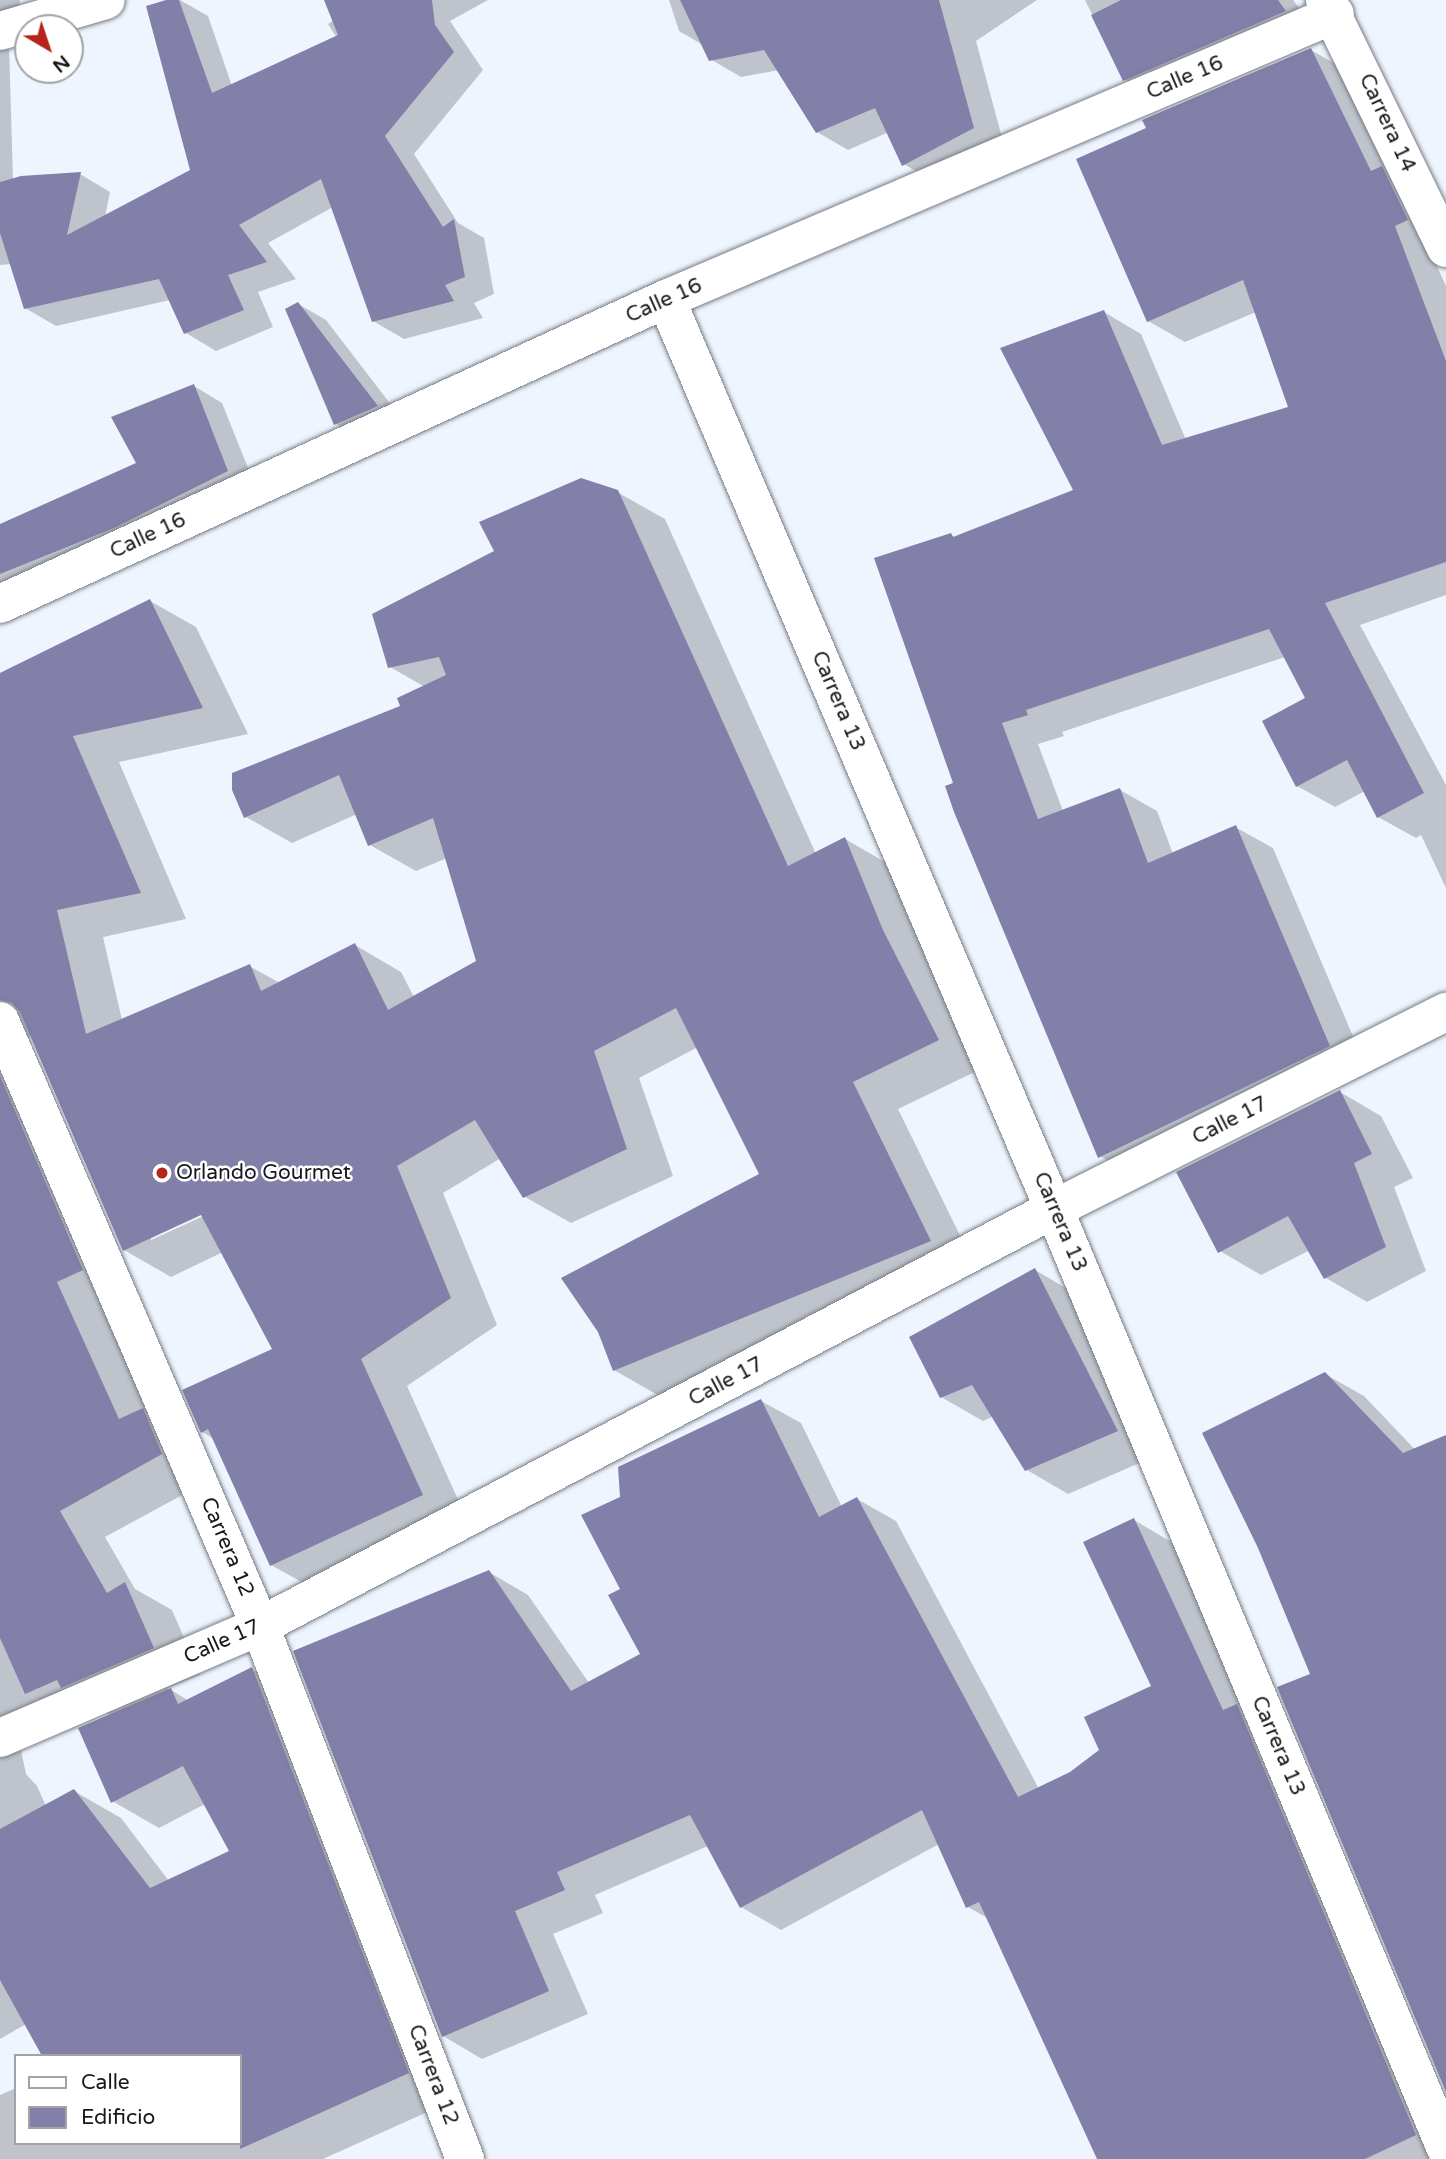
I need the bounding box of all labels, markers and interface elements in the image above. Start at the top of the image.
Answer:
north arrow [14,14,84,84]
text: N [48,50,74,77]
street label: Calle 16 [1143,51,1227,105]
street label: Carrera 14 [1353,70,1421,176]
street label: Calle 16 [622,273,706,329]
street label: Calle 16 [106,508,190,564]
street label: Carrera 13 [806,647,870,755]
street label: Calle 17 [1188,1091,1272,1151]
place label: Orlando Gourmet [176,1160,351,1186]
marker: Orlando Gourmet [154,1165,170,1181]
street label: Carrera 13 [1028,1168,1092,1276]
street label: Calle 17 [685,1352,767,1412]
street label: Carrera 12 [195,1493,259,1601]
street label: Calle 17 [180,1614,264,1670]
street label: Carrera 13 [1246,1692,1310,1800]
street label: Carrera 12 [402,2021,464,2129]
legend [14,2054,242,2145]
text: Calle [81,2070,130,2095]
text: Edificio [81,2105,155,2130]

